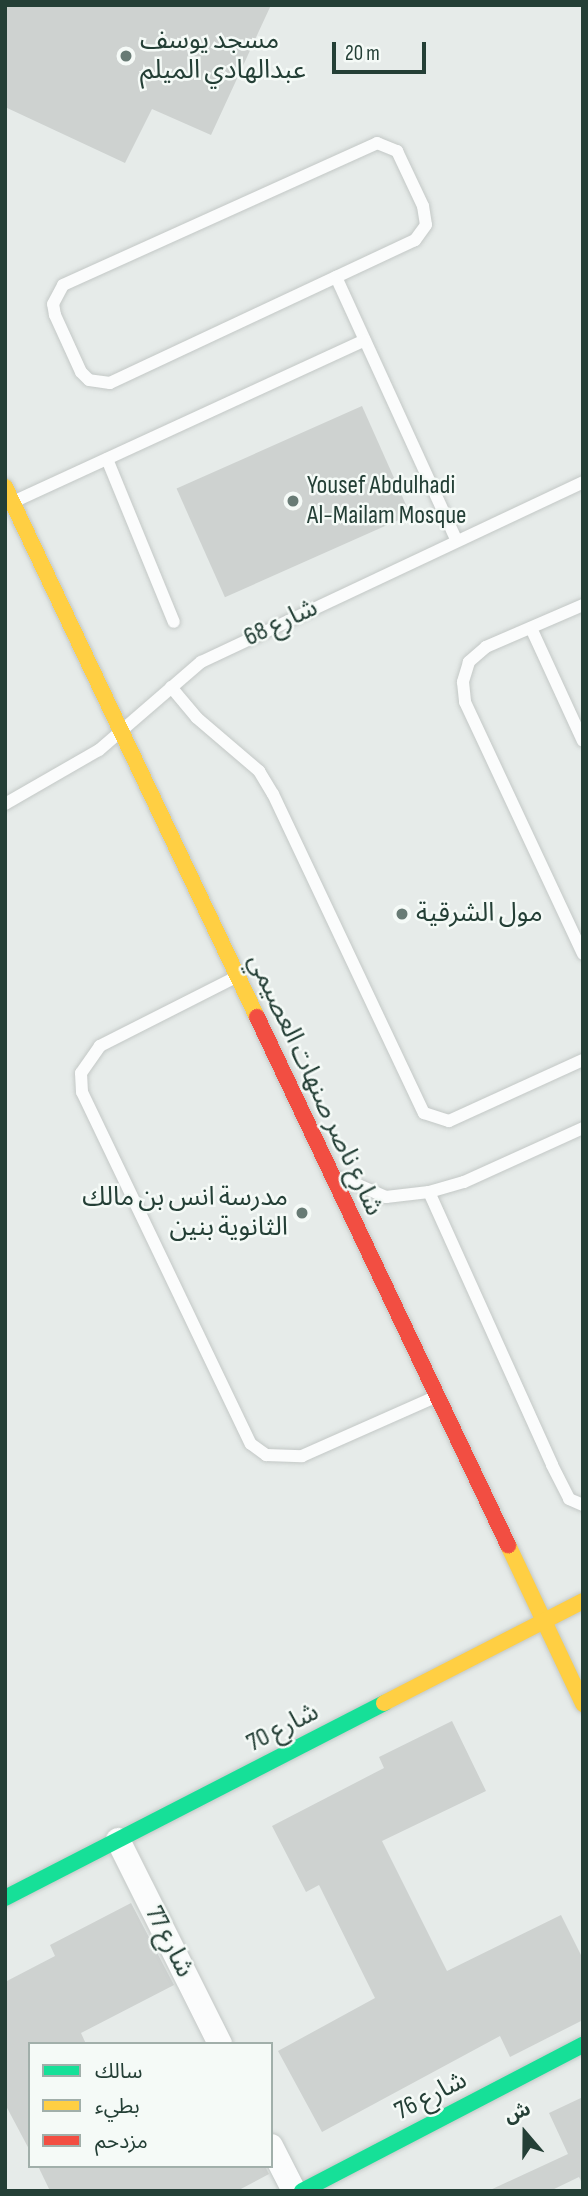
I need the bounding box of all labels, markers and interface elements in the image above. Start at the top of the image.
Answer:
place label: مسجد يوسف عبدالهادي الميلم [140,25,306,86]
scale bar [336,28,430,72]
text: 20 m [345,41,380,66]
marker: مسجد يوسف عبدالهادي الميلم [118,48,134,64]
place label: Yousef Abdulhadi Al-Mailam Mosque [307,470,467,532]
marker: Yousef Abdulhadi Al-Mailam Mosque [285,493,301,509]
street label: شارع 68 [239,592,323,654]
place label: مول الشرقية [416,898,543,930]
marker: مول الشرقية [394,906,410,922]
street label: شارع ناصر صنهات العصيمي [241,949,389,1221]
place label: مدرسة انس بن مالك الثانوية بنين [82,1182,288,1244]
marker: مدرسة انس بن مالك الثانوية بنين [294,1205,310,1221]
street label: شارع 70 [242,1697,324,1759]
street label: شارع 77 [138,1901,200,1983]
legend [28,2042,273,2168]
text: سالك [95,2059,142,2084]
street label: شارع 76 [390,2065,472,2127]
text: بطيء [95,2094,140,2119]
north arrow [490,2098,560,2168]
text: ش [501,2098,534,2128]
text: مزدحم [95,2129,148,2154]

